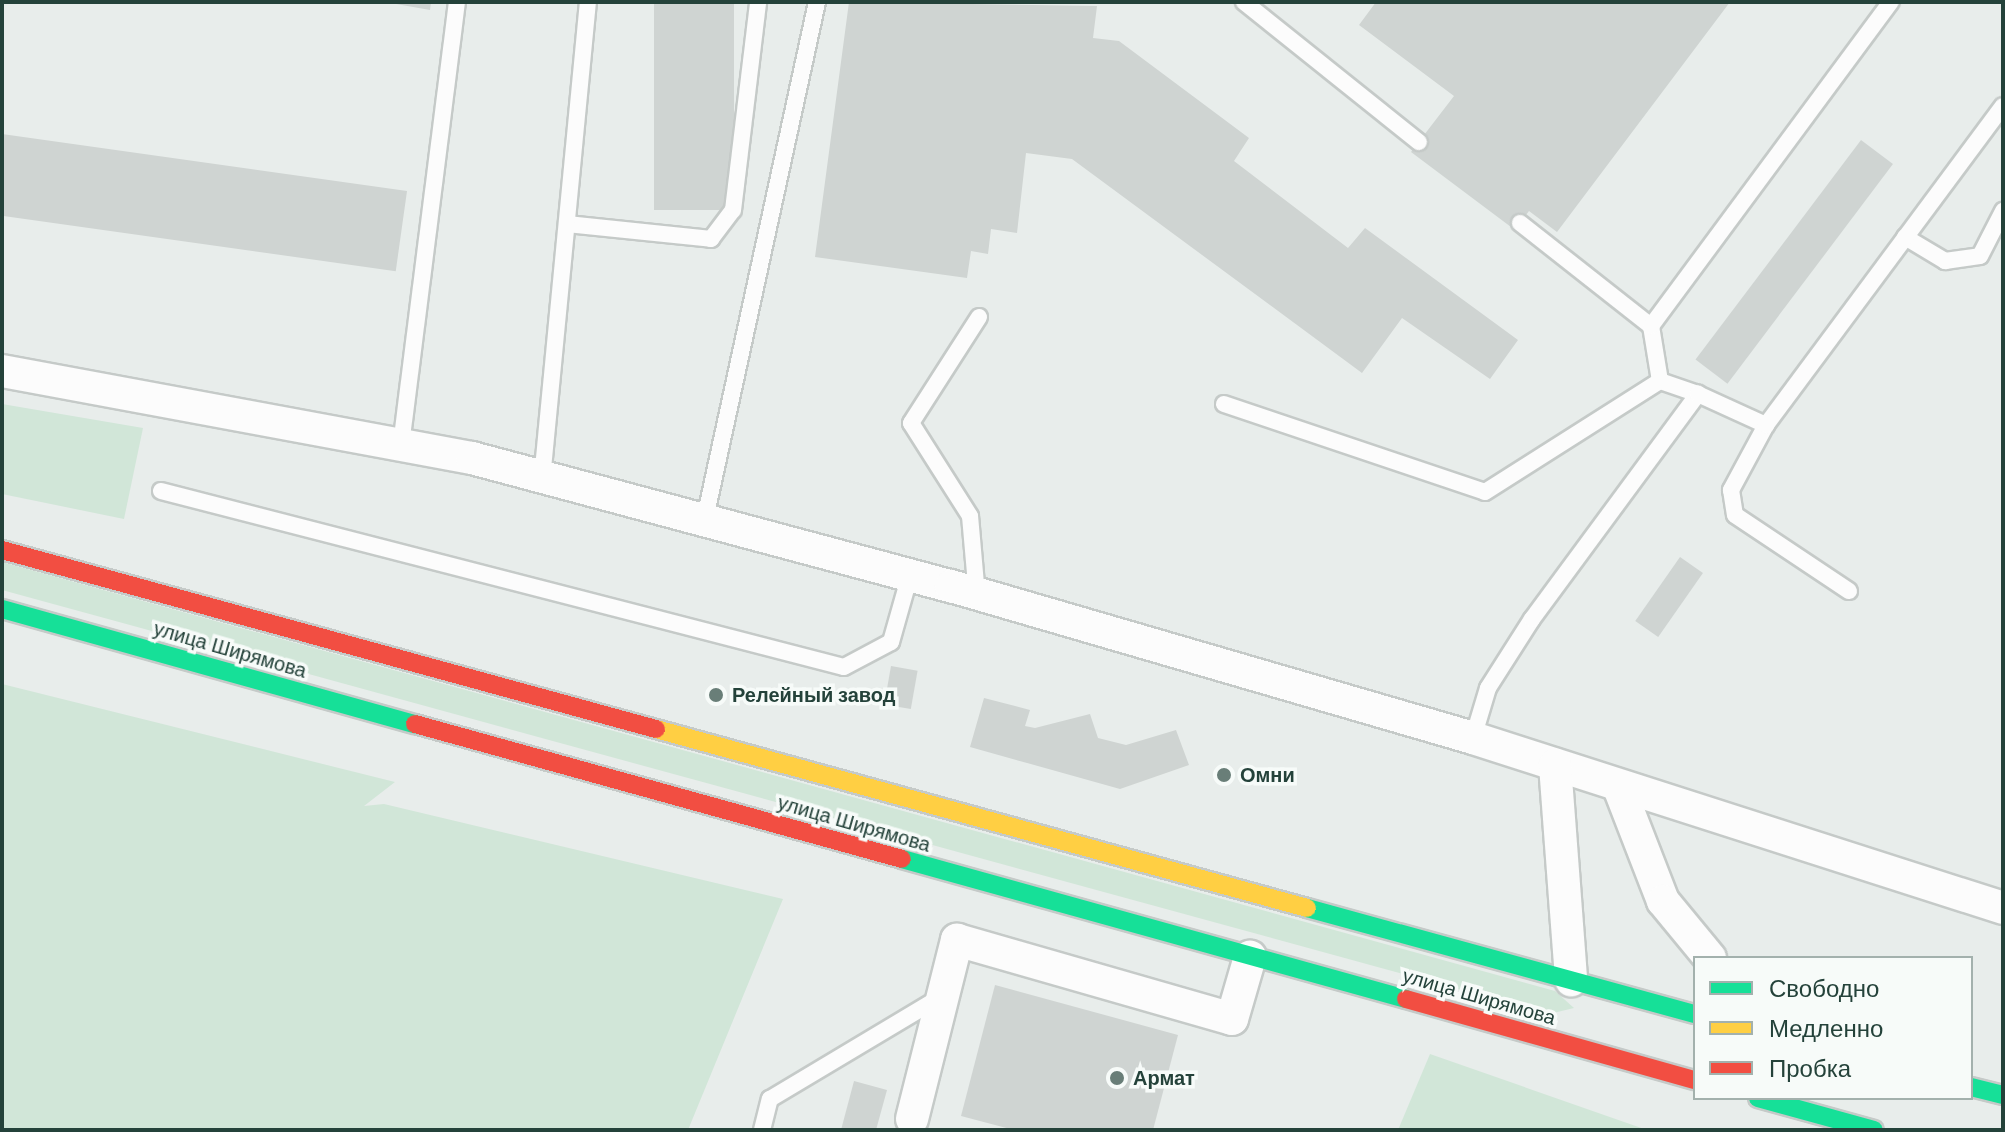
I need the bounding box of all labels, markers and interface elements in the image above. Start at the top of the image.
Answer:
street label: улица Ширямова [151,617,309,683]
place label: Релейный завод [732,683,895,707]
marker: Релейный завод [707,686,725,704]
place label: Омни [1240,763,1295,787]
marker: Омни [1215,766,1233,784]
street label: улица Ширямова [775,791,933,857]
legend [1693,956,1973,1100]
street label: улица Ширямова [1400,964,1558,1030]
text: Свободно [1769,973,1879,1004]
text: Медленно [1769,1013,1883,1044]
text: Пробка [1769,1053,1851,1084]
place label: Армат [1133,1066,1195,1090]
marker: Армат [1108,1069,1126,1087]

